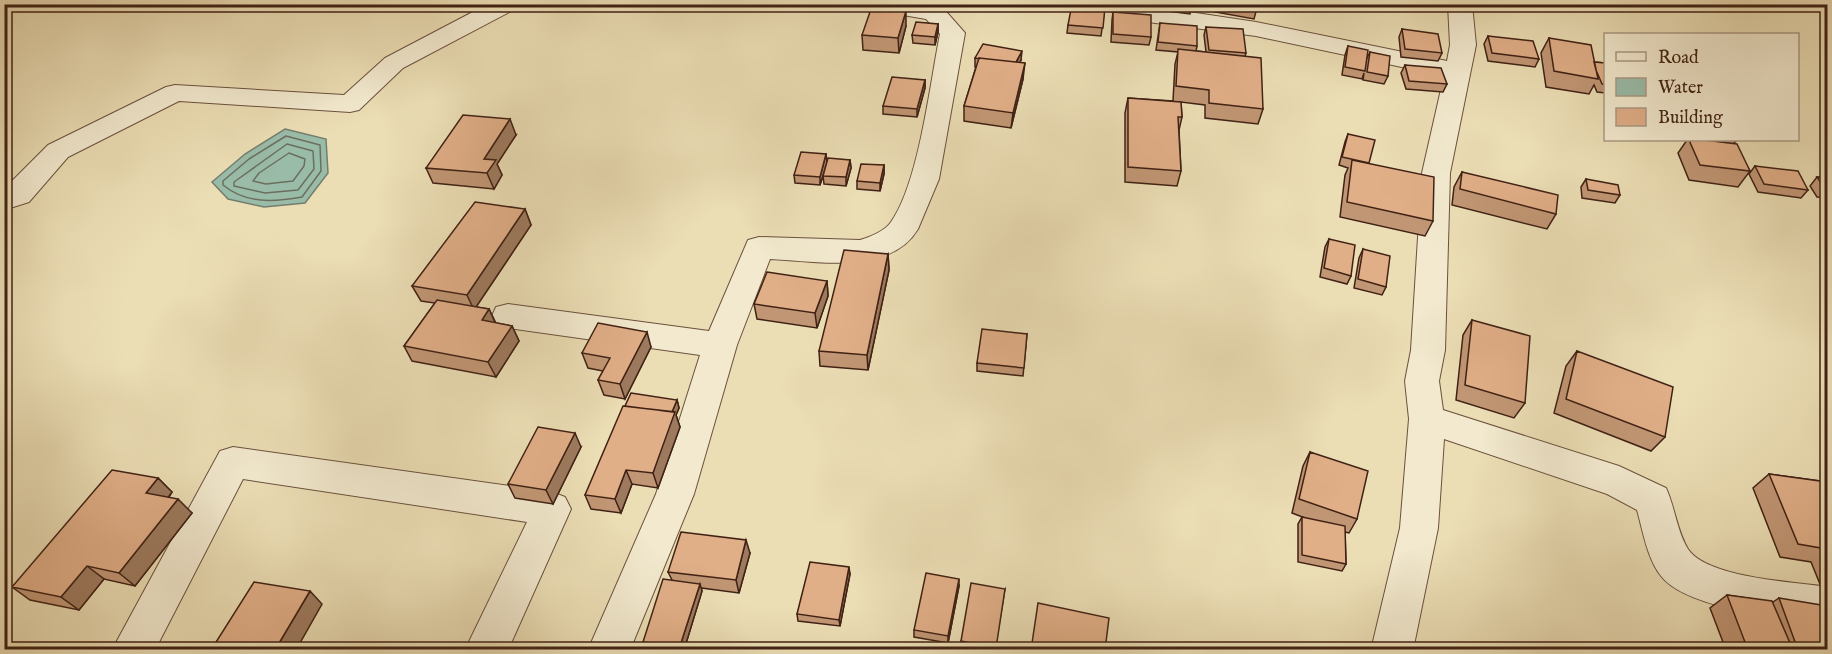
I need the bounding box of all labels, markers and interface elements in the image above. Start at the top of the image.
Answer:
legend [1604,33,1799,141]
text: Road [1658,47,1699,70]
text: Water [1658,77,1703,100]
text: Building [1658,107,1723,130]

